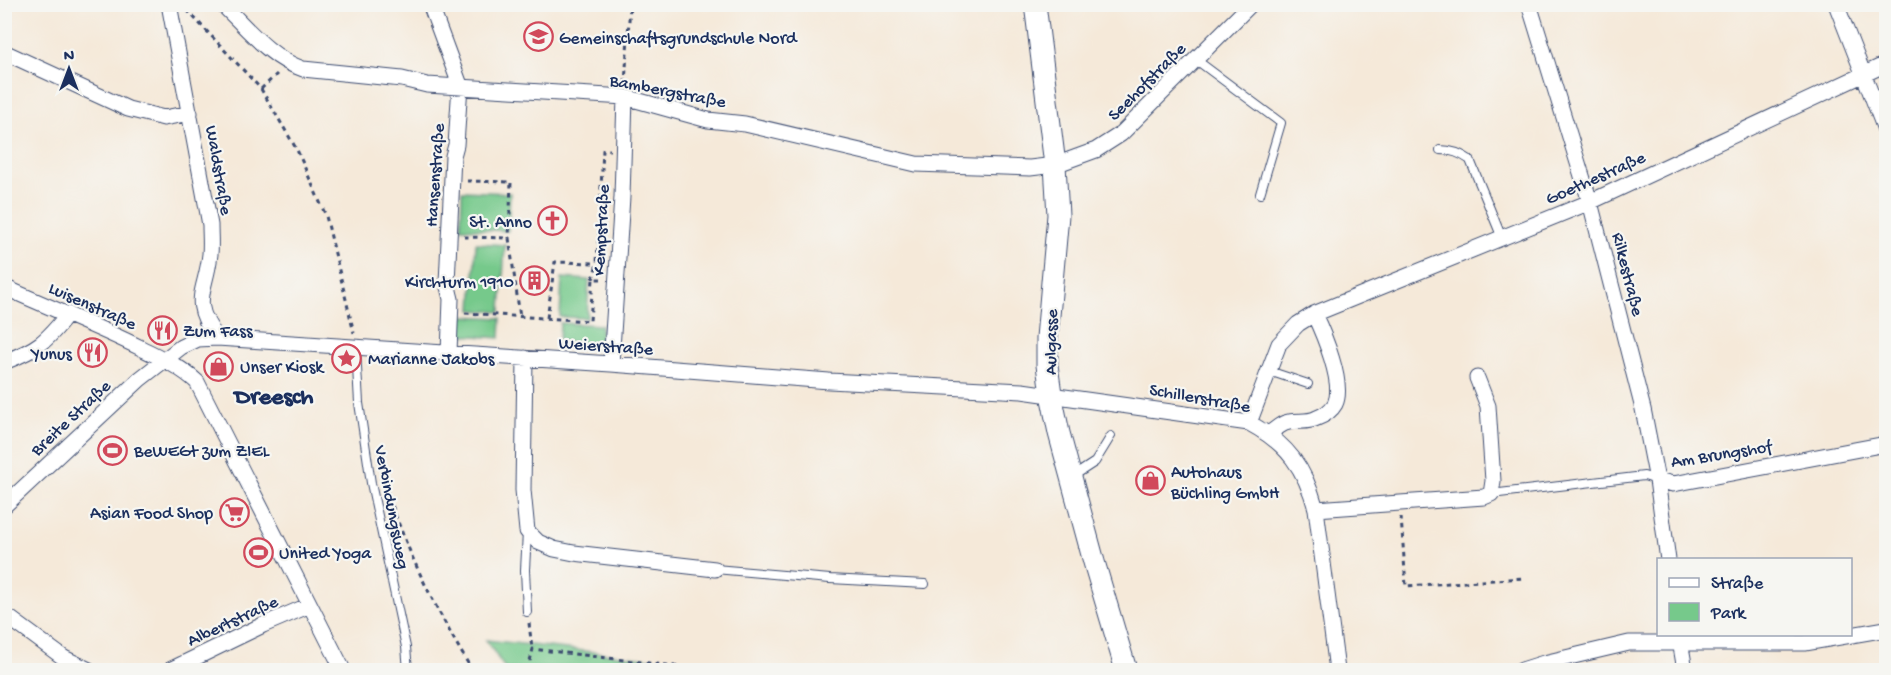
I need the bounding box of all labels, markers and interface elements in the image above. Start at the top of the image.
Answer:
school or university icon: Gemeinschaftsgrundschule Nord [522,21,554,53]
place label: Gemeinschaftsgrundschule Nord [559,29,798,50]
north arrow [39,39,99,99]
street label: Seehofstraße [1104,39,1192,126]
text: N [64,48,75,67]
street label: Bambergstraße [607,71,728,114]
street label: Hansenstraße [422,122,451,228]
street label: Waldstraße [199,124,236,217]
street label: Goethestraße [1543,148,1650,211]
street label: Kempstraße [590,183,615,276]
church icon: St. Anno [537,205,569,237]
place label: St. Anno [469,213,532,234]
street label: Rilkestraße [1606,231,1647,319]
building icon: Kirchturm 1910 [519,265,551,297]
place label: Kirchturm 1910 [405,273,514,294]
street label: Luisenstraße [45,279,140,336]
street label: Aulgasse [1041,308,1064,375]
restaurant icon: Zum Fass [146,314,178,346]
place label: Zum Fass [183,322,254,343]
street label: Weierstraße [558,334,655,361]
restaurant icon: Yunus [77,337,109,369]
place icon: Marianne Jakobs [331,342,363,374]
place label: Yunus [30,345,73,366]
shop icon: Unser Kiosk [203,350,235,382]
place label: Marianne Jakobs [368,350,496,371]
place label: Unser Kiosk [240,358,325,379]
street label: Breite Straße [27,376,117,462]
street label: Schillerstraße [1147,380,1252,419]
district label: Dreesch [233,384,314,413]
sports icon: BeWEGt zum ZIEL [97,434,129,466]
street label: Am Brungshof [1670,437,1775,474]
place label: BeWEGt zum ZIEL [133,442,271,463]
street label: Verbindungsweg [368,443,413,571]
place label: Autohaus Büchling GmbH [1170,463,1280,505]
shop icon: Autohaus Büchling GmbH [1134,465,1166,497]
supermarket icon: Asian Food Shop [218,496,250,528]
place label: Asian Food Shop [90,504,213,525]
sports icon: United Yoga [242,536,274,568]
place label: United Yoga [279,544,372,565]
legend [1657,558,1852,636]
text: Straße [1711,574,1764,595]
street label: Albertstraße [184,592,282,652]
text: Park [1710,604,1747,625]

